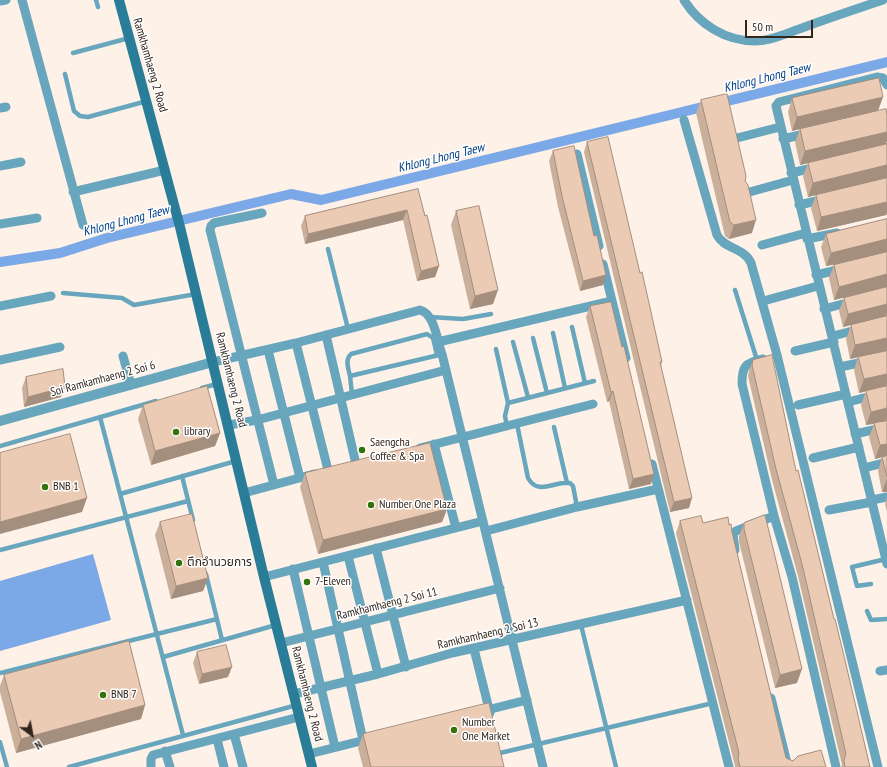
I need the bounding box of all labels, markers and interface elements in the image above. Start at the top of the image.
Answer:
scale bar [747,12,815,38]
street label: Ramkhamhaeng 2 Road [130,16,170,114]
text: 50 m [752,19,773,34]
water label: Khlong Lhong Taew [722,60,812,96]
water label: Khlong Lhong Taew [396,140,486,176]
water label: Khlong Lhong Taew [81,202,171,240]
street label: Ramkhamhaeng 2 Road [212,331,250,429]
street label: Soi Ramkamhaeng 2 Soi 6 [49,358,157,400]
place label: library [184,425,210,439]
marker: library [171,427,181,437]
place label: Saengcha Coffee & Spa [370,436,424,464]
marker: Saengcha Coffee & Spa [357,445,367,455]
place label: BNB 1 [53,480,79,494]
marker: BNB 1 [40,482,50,492]
place label: Number One Plaza [379,498,456,512]
marker: Number One Plaza [366,500,376,510]
place label: ตึกอำนวยการ [187,556,252,570]
marker: ตึกอำนวยการ [174,558,184,568]
place label: 7-Eleven [315,575,351,589]
marker: 7-Eleven [302,577,312,587]
street label: Ramkhamhaeng 2 Soi 11 [335,585,439,623]
street label: Ramkhamhaeng 2 Soi 13 [436,615,540,653]
street label: Ramkhamhaeng 2 Road [288,645,326,743]
place label: BNB 7 [111,688,137,702]
marker: BNB 7 [98,690,108,700]
north arrow [12,715,52,755]
place label: Number One Market [462,716,510,744]
marker: Number One Market [449,725,459,735]
text: N [32,738,45,753]

